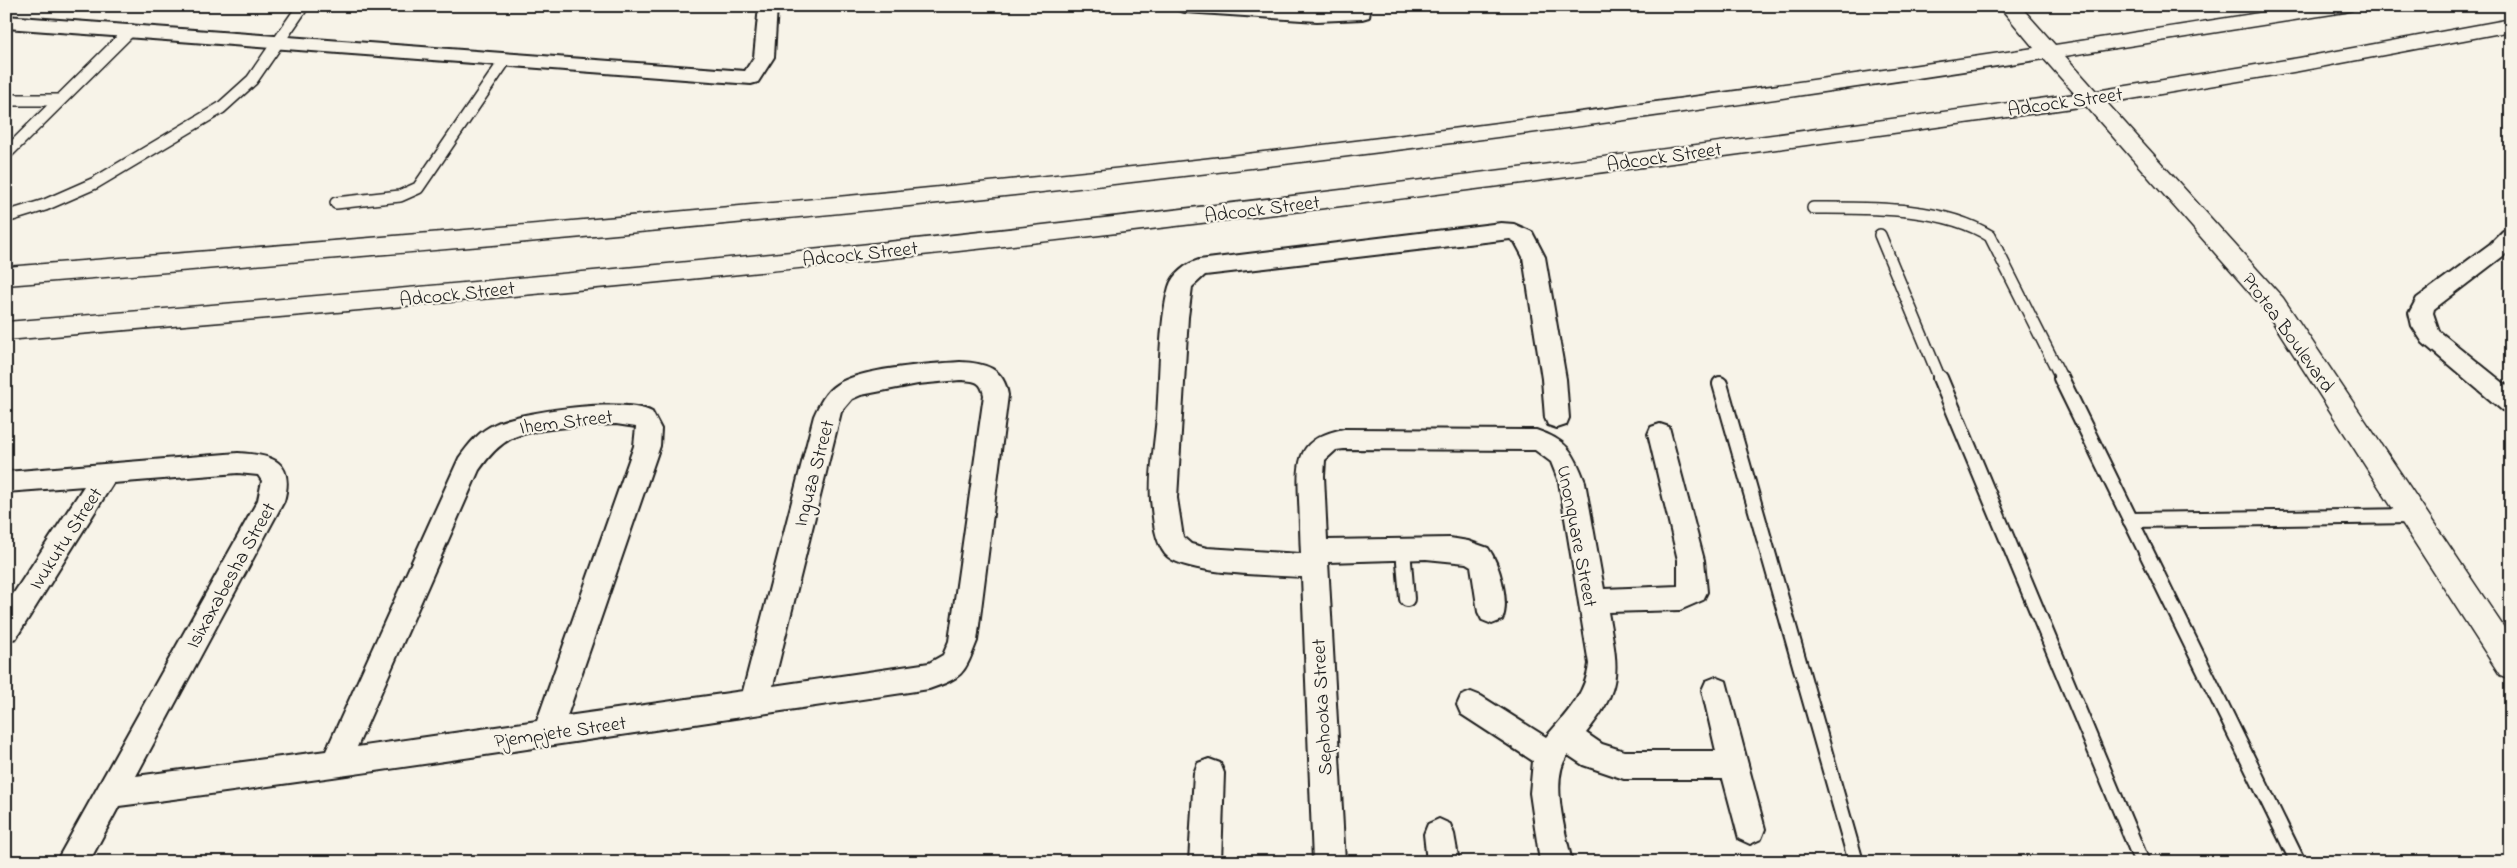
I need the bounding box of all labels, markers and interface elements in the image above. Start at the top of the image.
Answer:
street label: Adcock Street [2006,81,2125,126]
street label: Adcock Street [1605,136,1724,181]
street label: Adcock Street [1203,189,1322,232]
street label: Adcock Street [801,235,920,276]
street label: Protea Boulevard [2234,268,2340,399]
street label: Adcock Street [398,275,517,316]
street label: Ihem Street [518,403,615,444]
street label: Inguza Street [787,417,845,531]
street label: Unonquare Street [1548,463,1604,610]
street label: Ivukutu Street [23,482,111,597]
street label: Isixaxabesha Street [180,497,285,655]
street label: Sephooka Street [1305,638,1342,776]
street label: Pjempjete Street [492,710,629,757]

